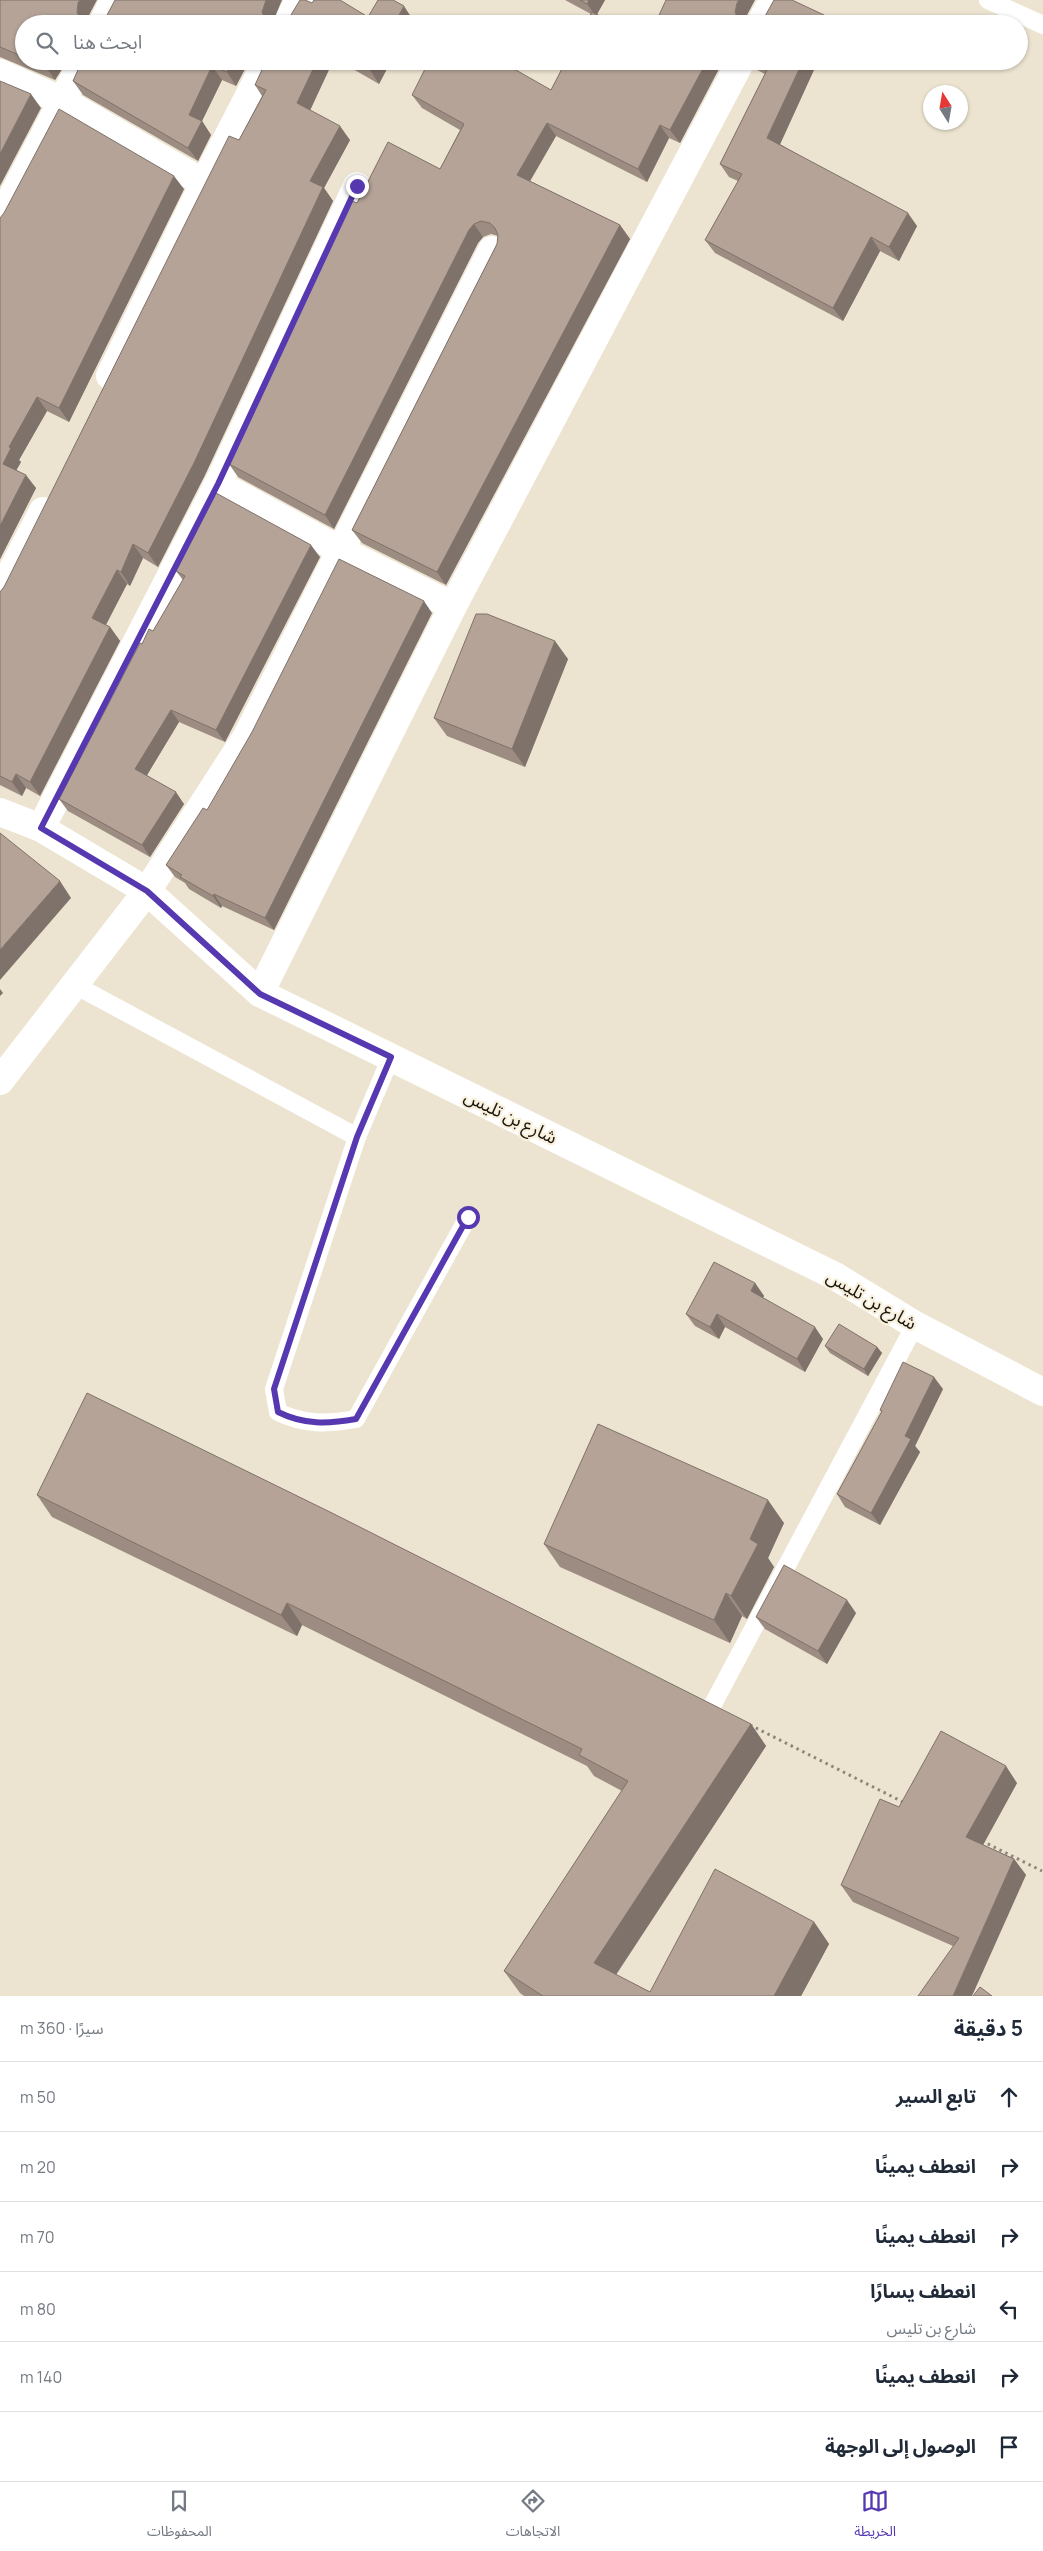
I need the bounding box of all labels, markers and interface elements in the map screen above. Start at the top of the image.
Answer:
search box [15,15,1028,70]
icon: search [33,29,61,57]
text: ابحث هنا [73,29,142,55]
north arrow [923,85,968,130]
route end [346,175,369,198]
street label: شارع بن تليس [459,1083,561,1152]
route start [457,1206,480,1229]
street label: شارع بن تليس [821,1263,922,1337]
text: 5 دقيقة [954,2014,1023,2042]
text: سيرًا · 360 m [20,2017,104,2039]
text: تابع السير [896,2083,976,2109]
icon: ahead [995,2083,1023,2111]
text: 50 m [20,2086,56,2108]
text: انعطف يمينًا [875,2153,976,2179]
icon: right [995,2153,1023,2181]
text: 20 m [20,2156,56,2178]
text: انعطف يمينًا [875,2223,976,2249]
icon: right [995,2223,1023,2251]
text: 70 m [20,2226,55,2248]
text: انعطف يسارًا [870,2278,976,2304]
icon: left [995,2295,1023,2323]
text: 80 m [20,2298,56,2320]
text: شارع بن تليس [887,2317,976,2339]
text: انعطف يمينًا [875,2363,976,2389]
icon: right [995,2363,1023,2391]
text: 140 m [20,2366,62,2388]
text: الوصول إلى الوجهة [825,2433,976,2459]
icon: arrive [995,2433,1023,2461]
tab: المحفوظات [147,2487,212,2546]
tab: الاتجاهات [506,2487,560,2546]
tab: الخريطة [854,2487,896,2546]

